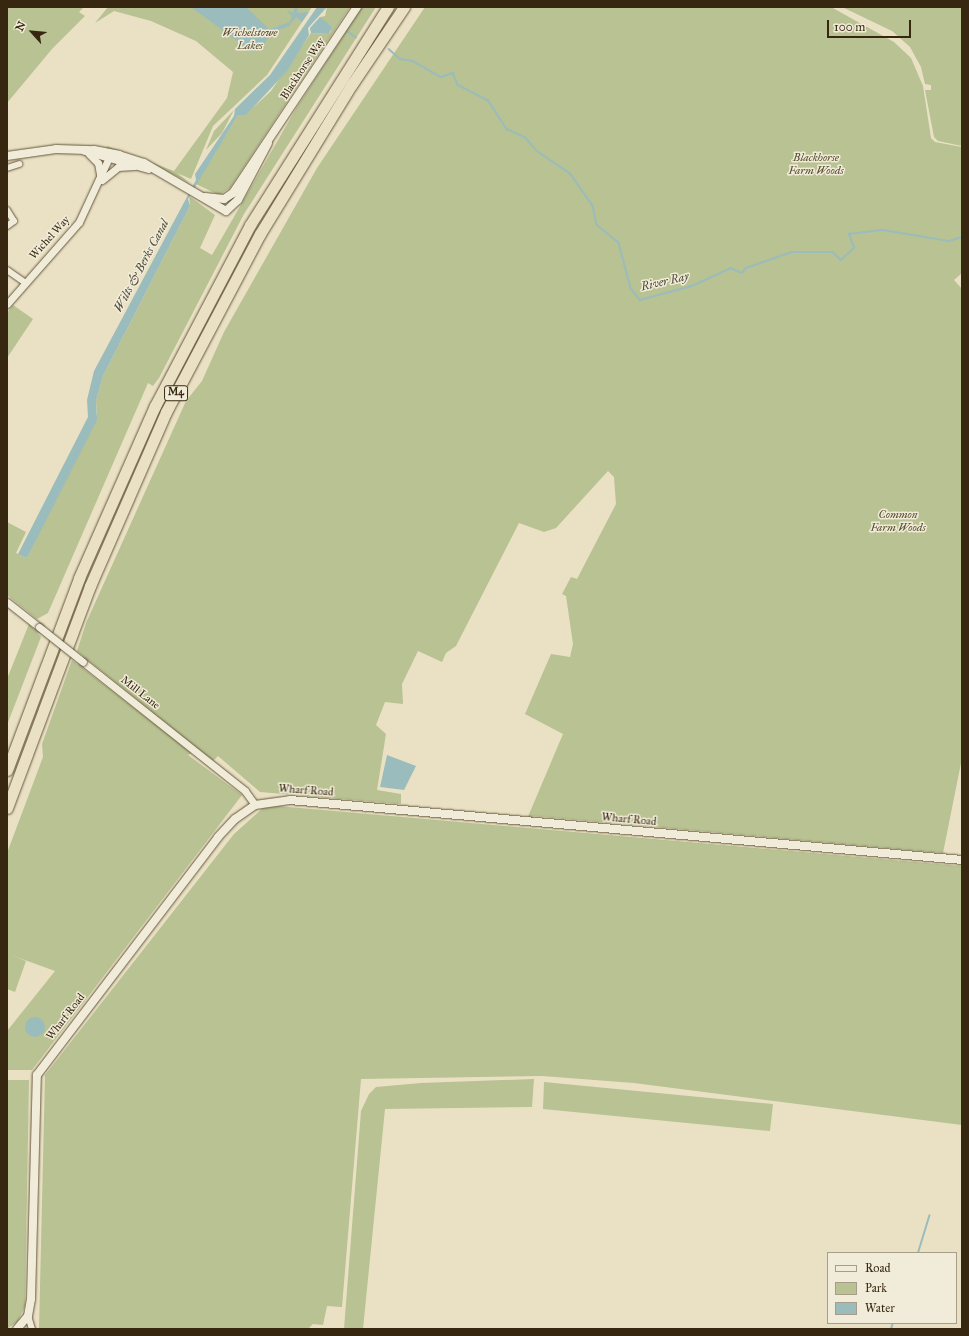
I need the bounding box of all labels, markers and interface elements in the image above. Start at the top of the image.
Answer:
north arrow [12,12,52,52]
scale bar [829,12,913,38]
text: N [13,19,29,33]
text: 100 m [834,20,865,34]
park label: Wichelstowe Lakes [223,27,277,53]
street label: Blackhorse Way [278,36,328,102]
park label: Blackhorse Farm Woods [788,152,844,178]
street label: Wichel Way [27,214,73,262]
water label: Wilts & Berks Canal [112,217,172,315]
water label: River Ray [640,270,690,294]
road number: M4 [164,385,188,401]
park label: Common Farm Woods [870,509,926,535]
street label: Mill Lane [118,674,162,712]
street label: Wharf Road [278,783,334,799]
street label: Wharf Road [601,811,657,829]
street label: Wharf Road [44,991,88,1043]
legend [827,1252,957,1324]
text: Road [865,1261,891,1275]
text: Park [865,1281,887,1295]
text: Water [865,1301,895,1315]

